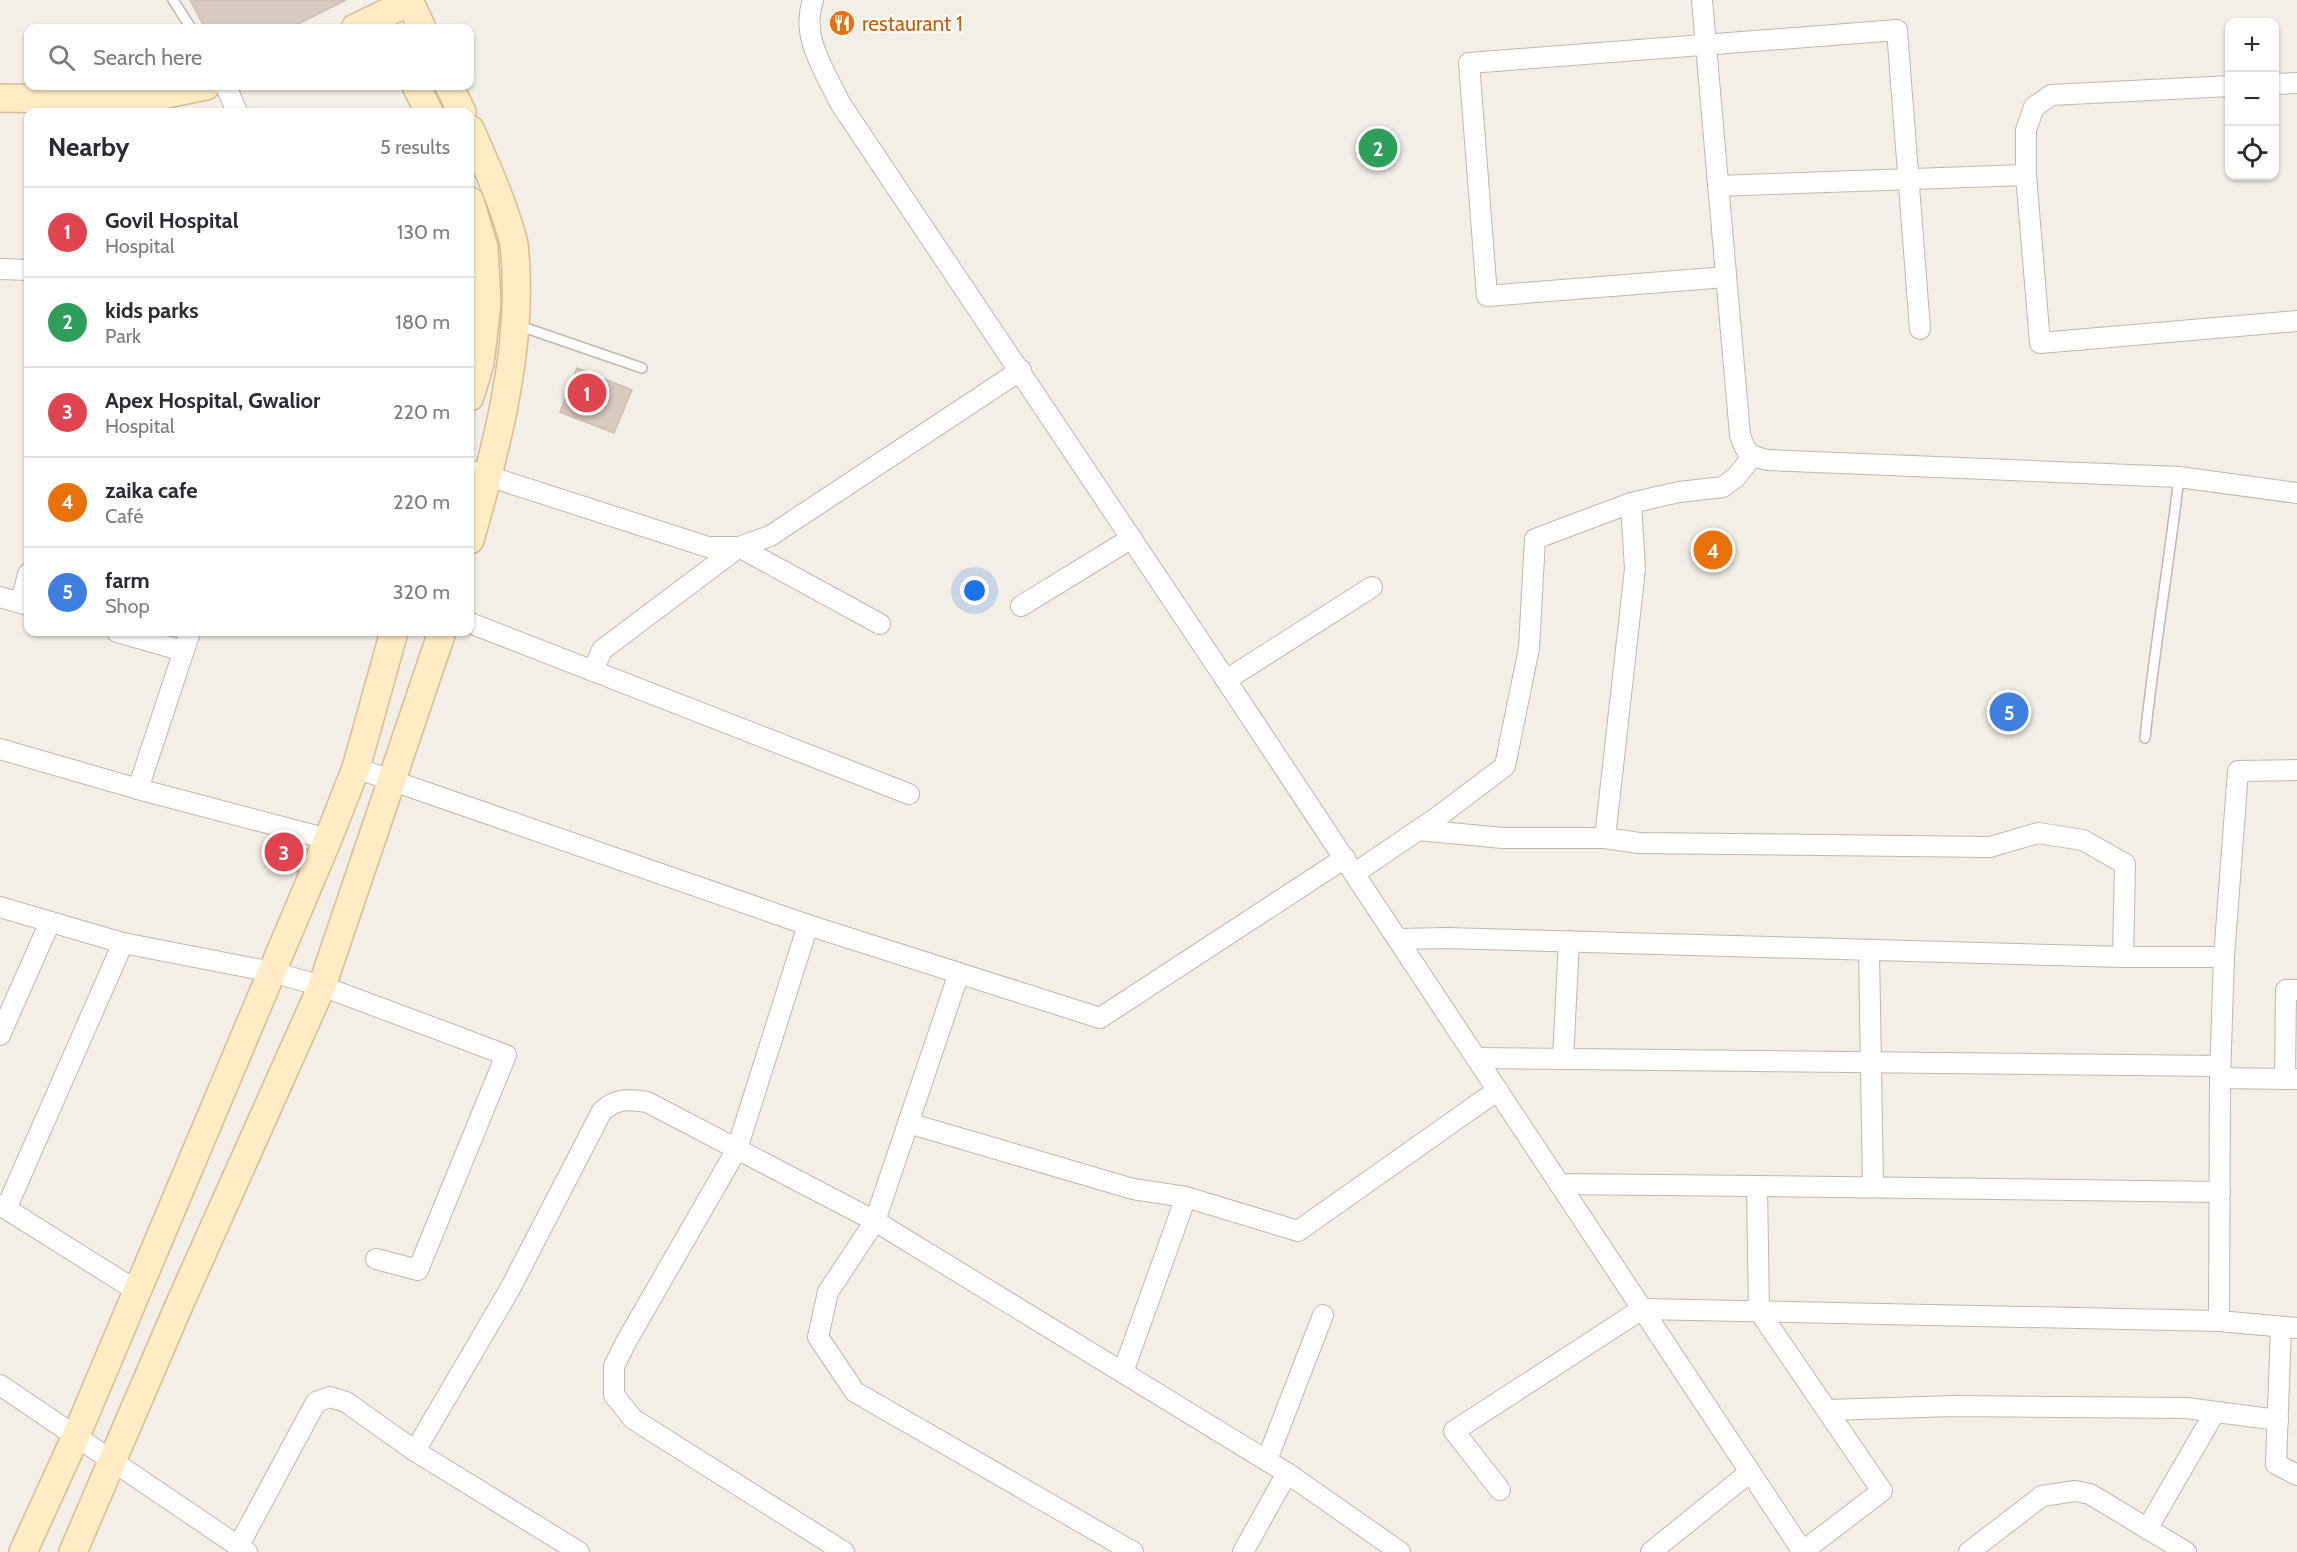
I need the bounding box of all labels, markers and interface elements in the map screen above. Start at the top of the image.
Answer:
restaurant icon: restaurant 1 [827,8,857,38]
place label: restaurant 1 [862,11,963,36]
map controls [2225,18,2279,180]
button: + [2225,18,2279,72]
search box [24,24,474,90]
icon: search [45,41,78,74]
text: Search here [93,44,202,71]
button: − [2225,72,2279,126]
pin: 2 [1358,126,1398,170]
button: locate [2225,126,2279,180]
text: Nearby [48,131,129,163]
text: 5 results [380,135,450,159]
text: Govil Hospital [105,207,239,234]
text: 1 [64,220,71,244]
text: 130 m [397,220,450,244]
text: Hospital [105,234,175,258]
text: kids parks [105,297,199,324]
text: 2 [62,310,73,334]
text: 180 m [395,310,450,334]
text: Park [105,324,141,348]
pin: 1 [568,370,606,416]
text: Apex Hospital, Gwalior [105,387,320,414]
text: 3 [62,400,73,424]
text: 220 m [393,400,450,424]
text: Hospital [105,414,175,438]
text: zaika cafe [105,477,198,504]
text: 4 [61,490,74,514]
text: 220 m [393,490,450,514]
text: Café [105,504,143,528]
pin: 4 [1694,528,1732,572]
text: farm [105,567,150,594]
your location [960,576,989,605]
text: 5 [62,580,73,604]
text: 320 m [393,580,450,604]
text: Shop [105,594,150,618]
pin: 5 [1990,690,2028,734]
pin: 3 [264,830,304,874]

